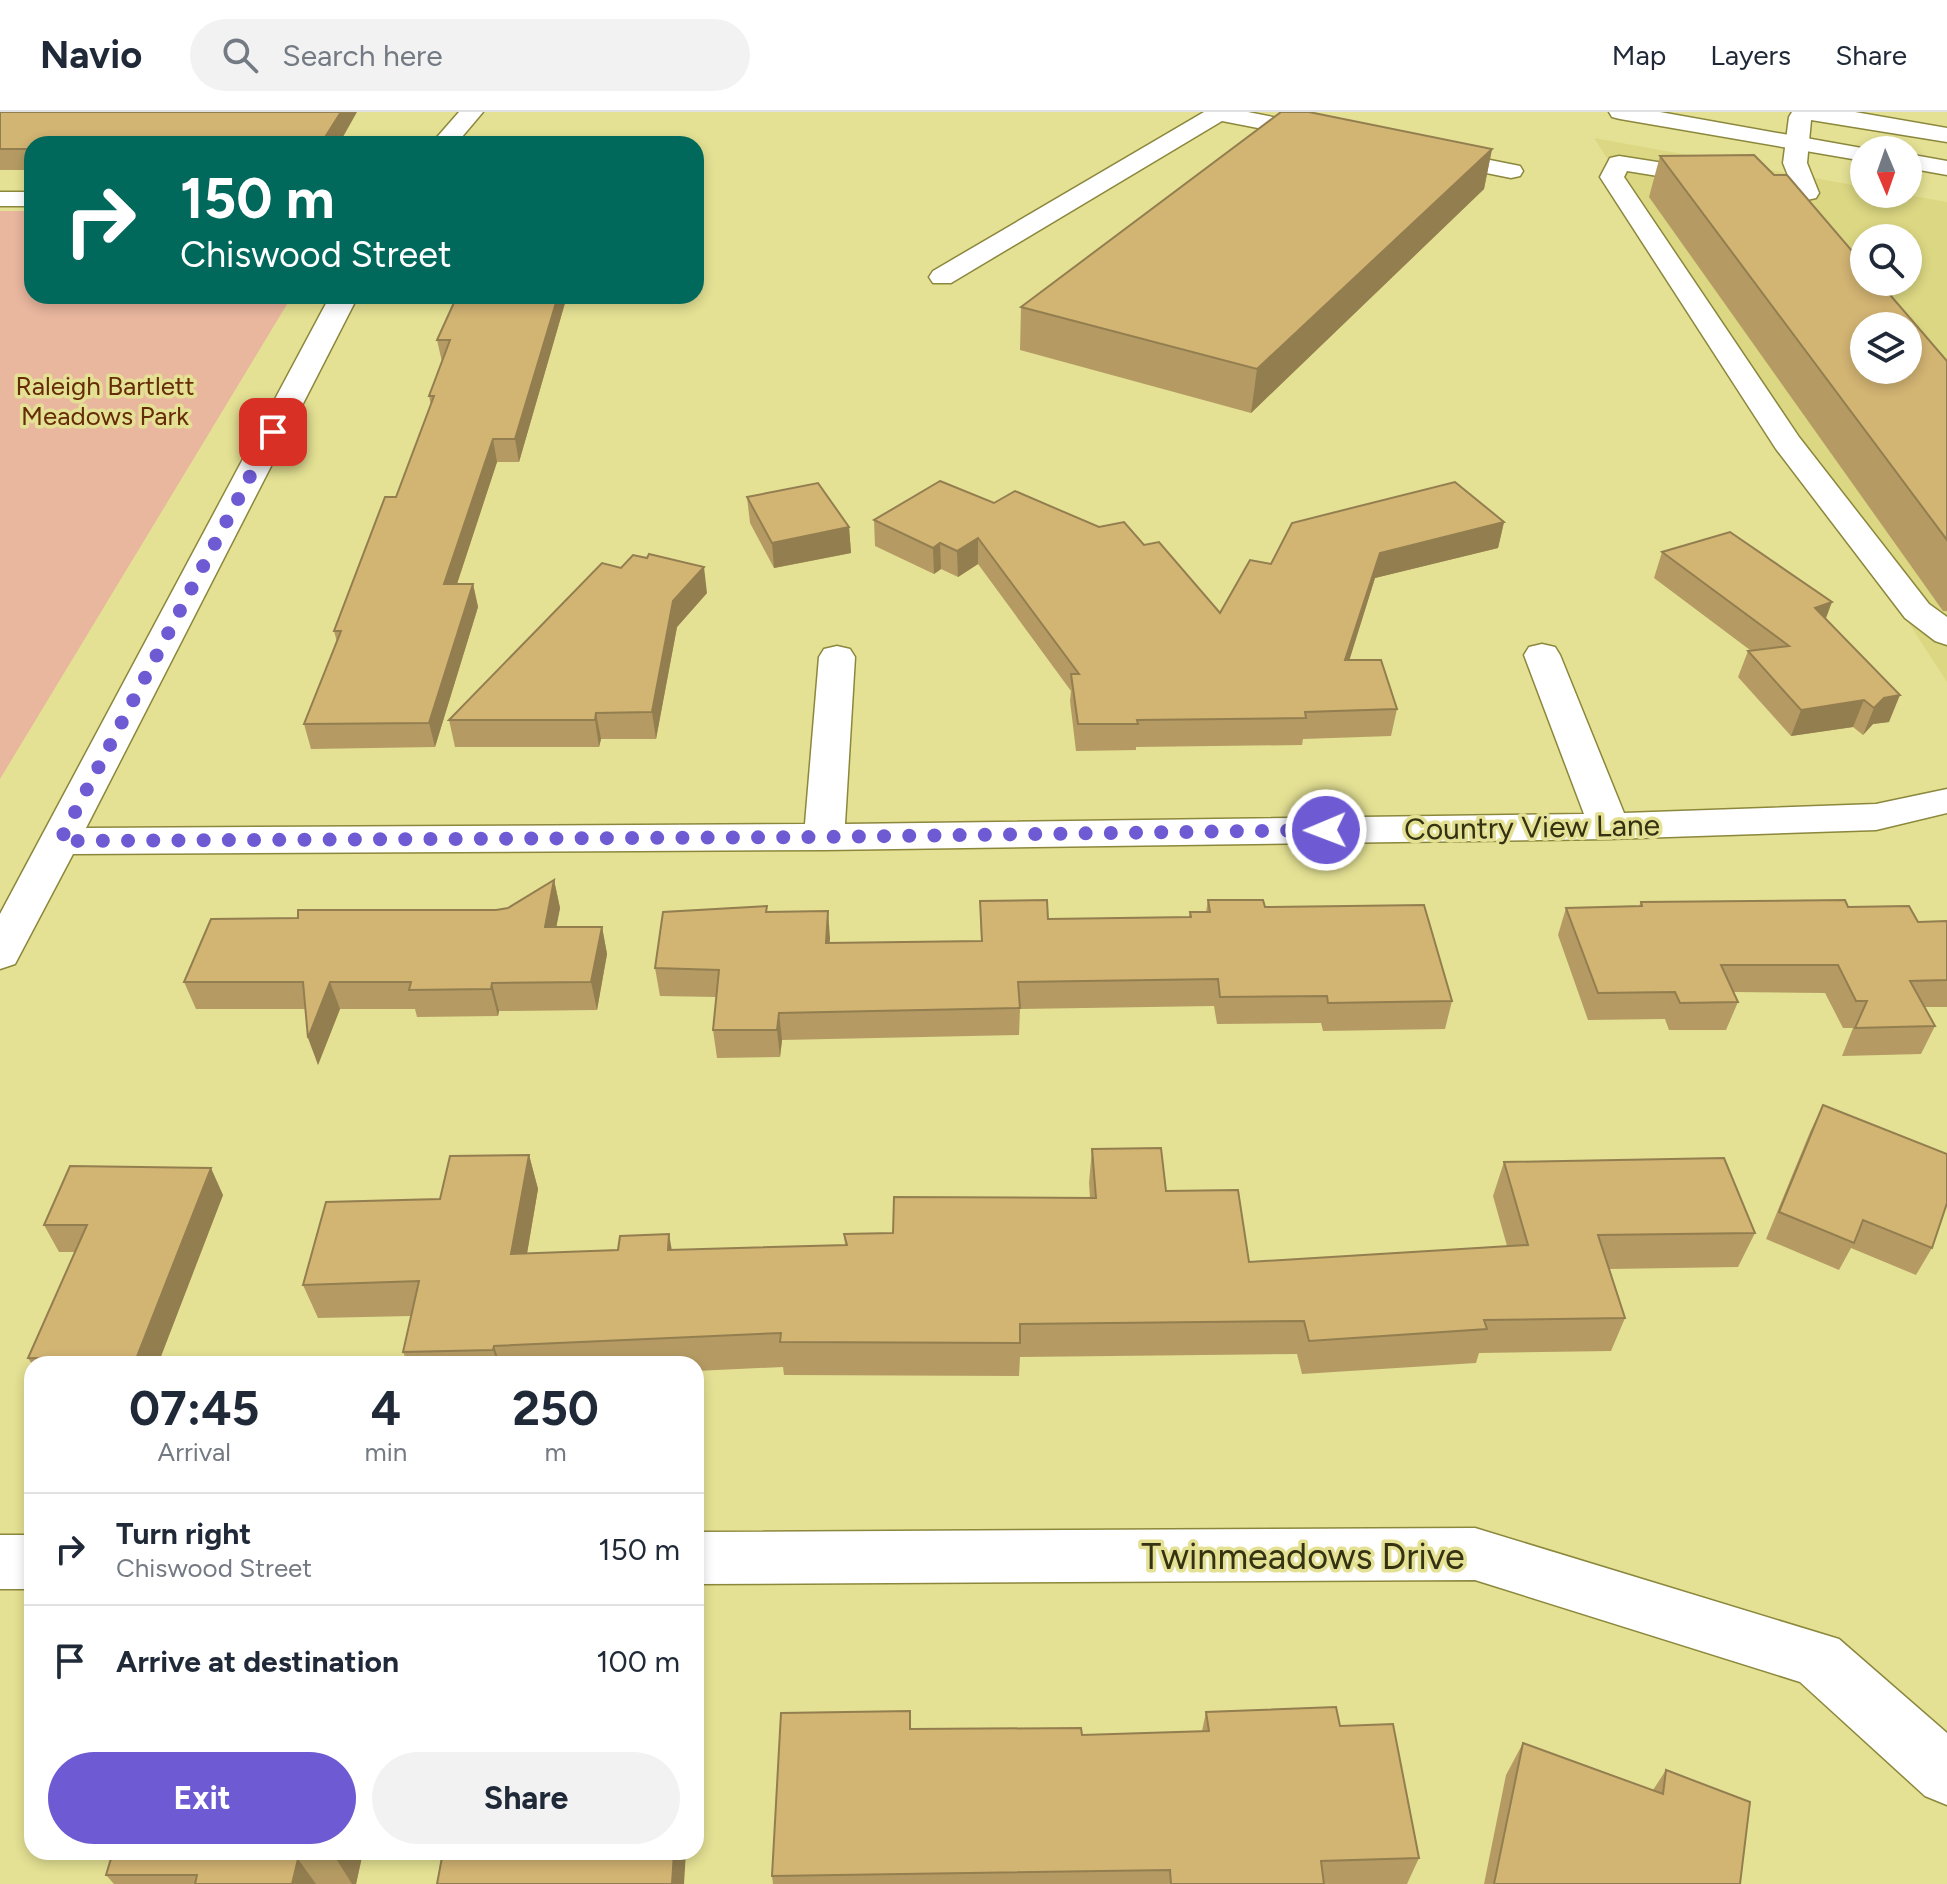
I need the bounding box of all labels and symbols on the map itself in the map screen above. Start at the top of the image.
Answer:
north arrow [1850,136,1922,208]
park label: Raleigh Bartlett Meadows Park [15,370,195,432]
pin [239,398,307,466]
position arrow [1284,788,1368,872]
street label: Country View Lane [1404,806,1660,848]
street label: Twinmeadows Drive [1141,1535,1465,1578]

